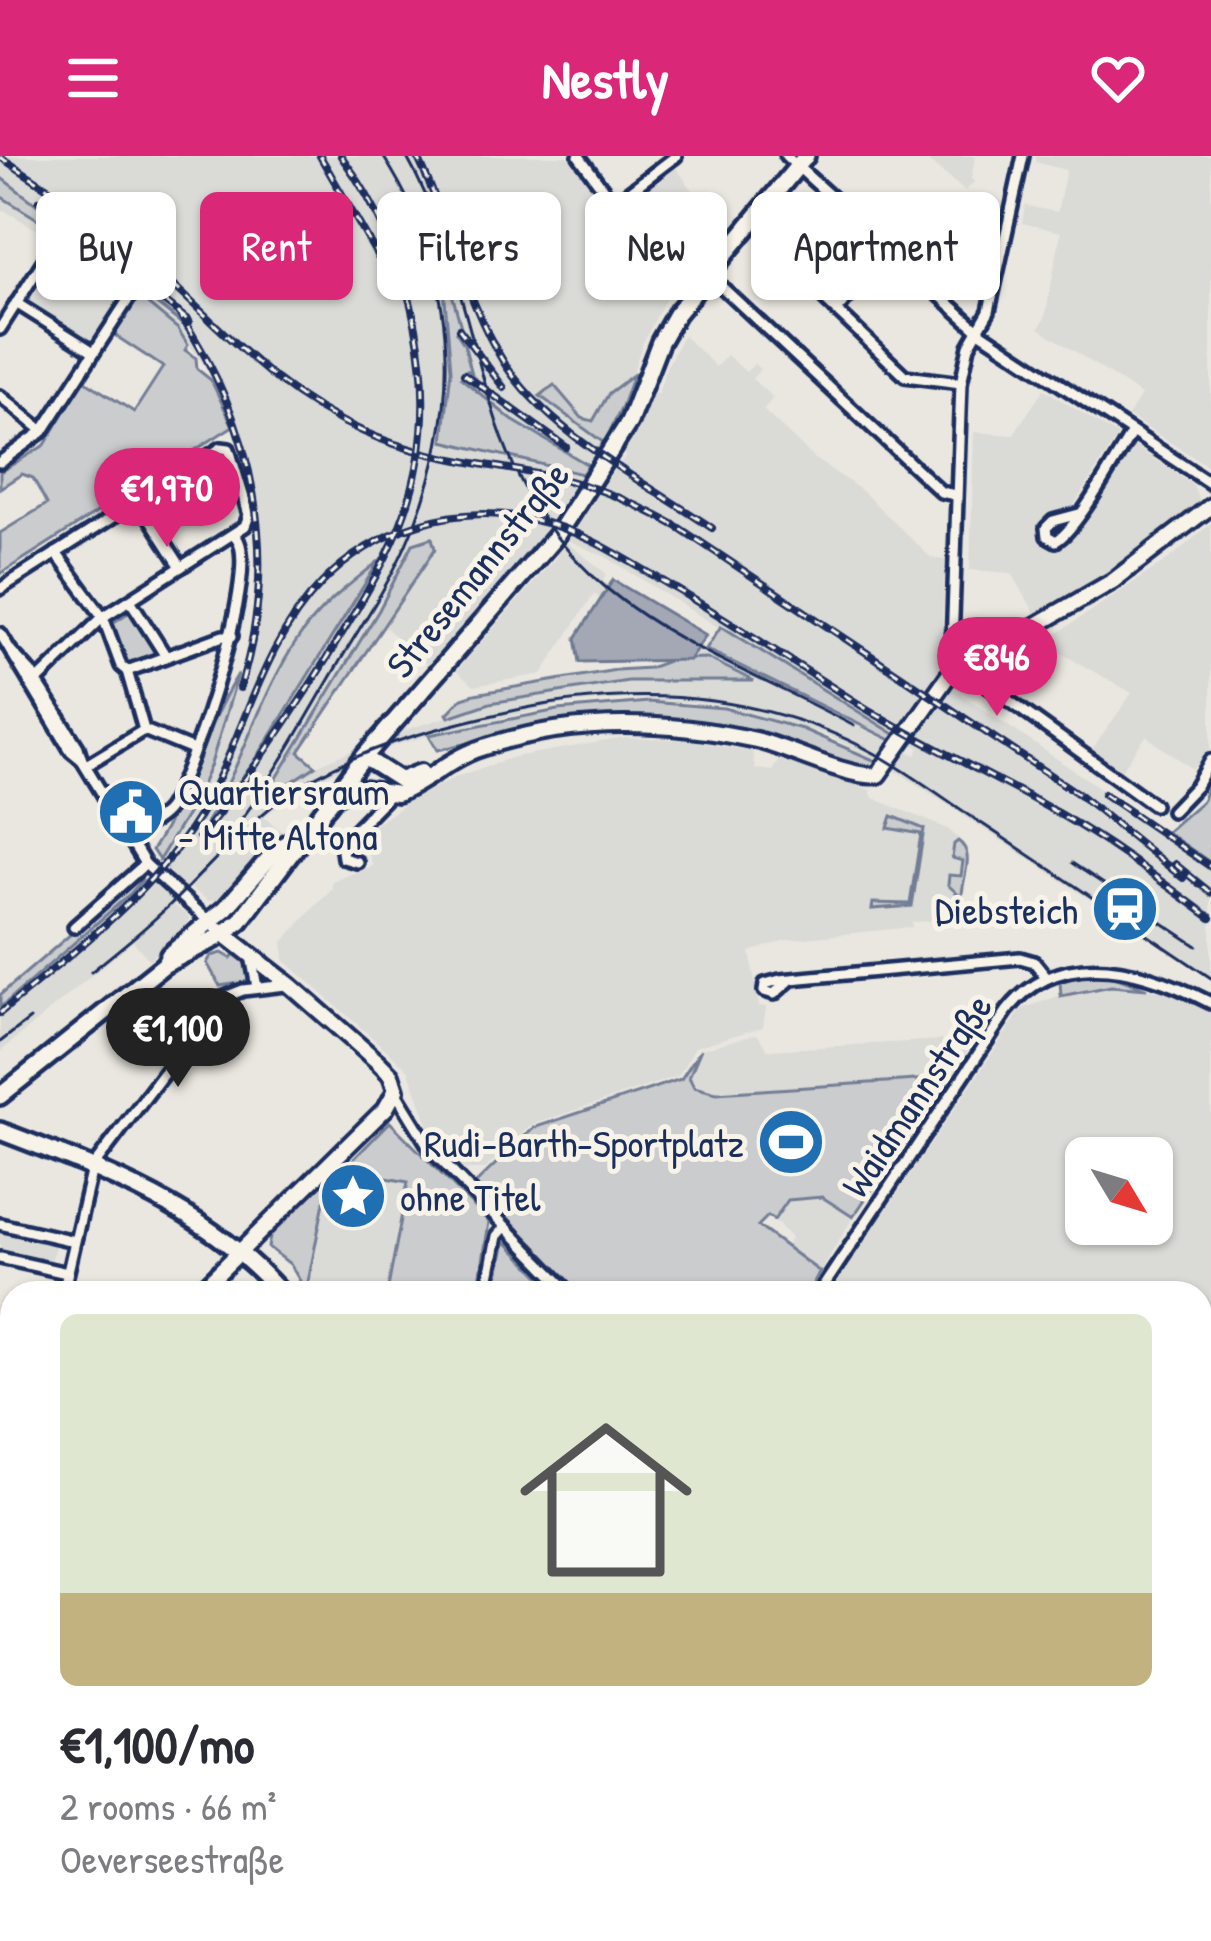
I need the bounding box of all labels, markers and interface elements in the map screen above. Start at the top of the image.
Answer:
text: Nestly [542,42,669,115]
icon: menu [60,45,126,111]
icon: heart [1085,45,1151,111]
chip: Buy [36,192,176,300]
chip: Rent [200,192,353,300]
chip: Filters [377,192,561,300]
chip: New [585,192,727,300]
chip: Apartment [751,192,1000,300]
pin: €1,970 [69,448,265,550]
street label: Stresemannstraße [373,450,581,688]
text: €1,970 [121,460,213,513]
pin: €846 [926,617,1068,719]
text: €846 [964,629,1030,682]
place label: Quartiersraum - Mitte Altona [178,764,390,862]
public building icon: Quartiersraum - Mitte Altona [96,777,166,847]
station icon: Diebsteich [1090,874,1160,944]
place label: Diebsteich [935,883,1078,936]
street label: Waidmannstraße [828,983,1004,1207]
pin: €1,100 [80,988,276,1090]
text: €1,100 [133,1000,223,1053]
sports icon: Rudi-Barth-Sportplatz [756,1107,826,1177]
place label: Rudi-Barth-Sportplatz [424,1116,744,1169]
north arrow [1065,1137,1173,1245]
map controls [1065,1137,1173,1245]
place icon: ohne Titel [318,1161,388,1231]
place label: ohne Titel [400,1170,541,1223]
icon: home [498,1392,714,1608]
text: €1,100/mo [60,1710,254,1779]
text: 2 rooms · 66 m² [60,1779,277,1832]
text: Oeverseestraße [60,1832,284,1885]

